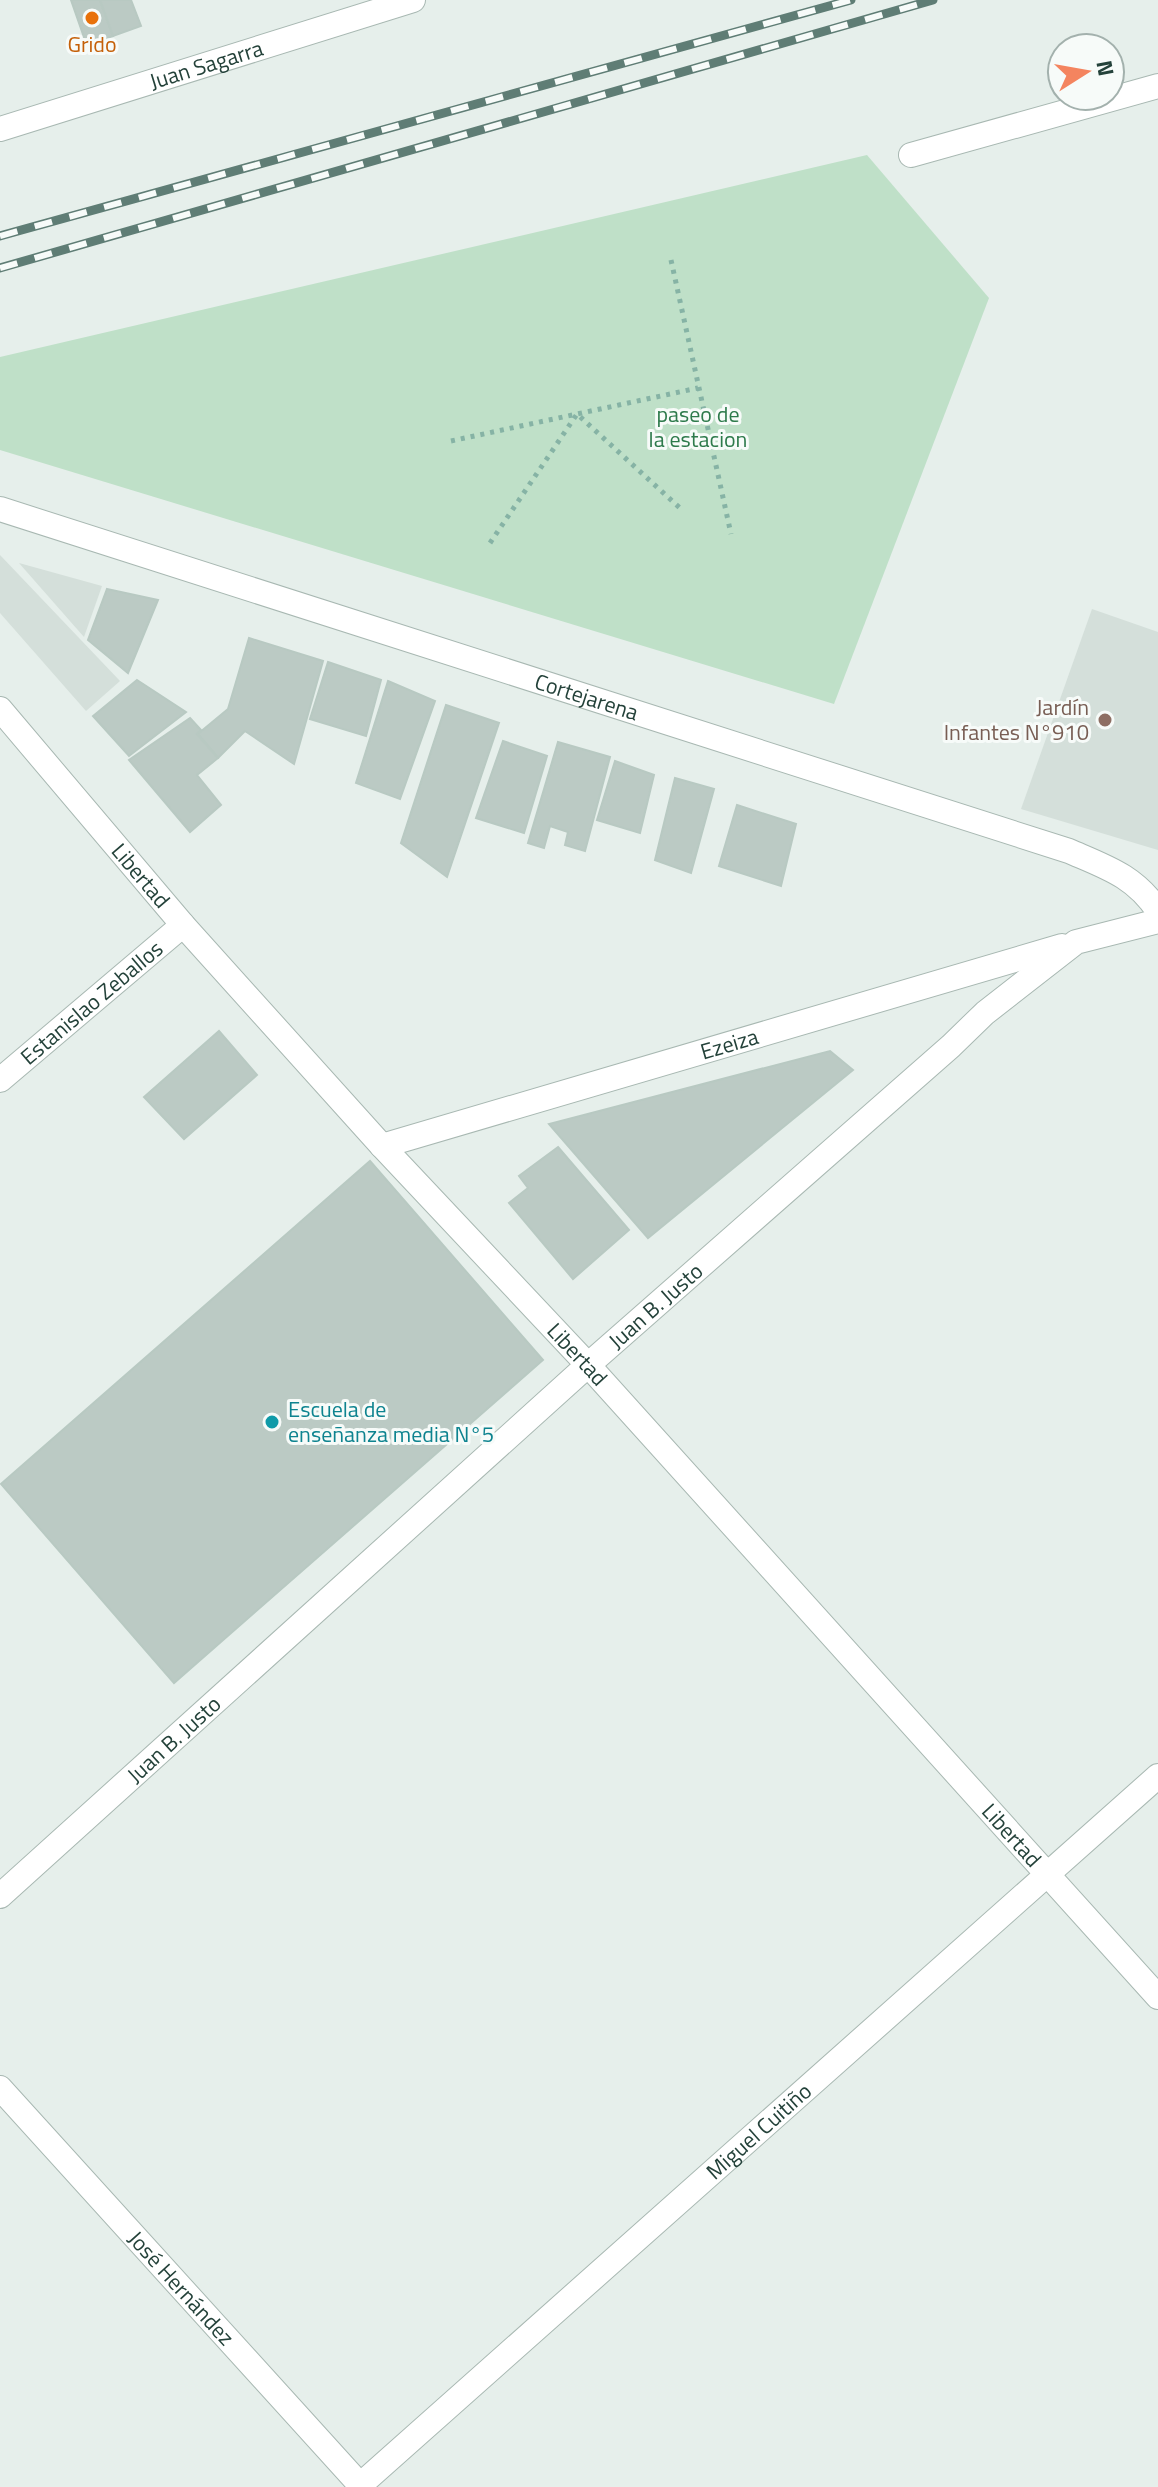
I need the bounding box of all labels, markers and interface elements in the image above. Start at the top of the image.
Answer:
marker: Grido [83,9,101,27]
place label: Grido [67,27,117,61]
street label: Juan Sagarra [145,31,267,98]
north arrow [1046,32,1126,112]
text: N [1087,57,1124,79]
park label: paseo de la estacion [649,397,747,456]
street label: Cortejarena [531,664,643,729]
place label: Jardín Infantes N°910 [944,690,1089,749]
marker: Jardín Infantes N°910 [1096,711,1114,729]
street label: Libertad [103,835,178,915]
street label: Estanislao Zeballos [13,932,170,1073]
street label: Ezeiza [696,1019,762,1069]
street label: Juan B. Justo [600,1255,710,1357]
street label: Libertad [539,1315,616,1393]
place label: Escuela de enseñanza media N°5 [288,1392,494,1451]
marker: Escuela de enseñanza media N°5 [263,1413,281,1431]
street label: Juan B. Justo [119,1687,228,1791]
street label: Libertad [974,1795,1050,1875]
street label: Miguel Cuitiño [698,2075,819,2187]
street label: José Hernández [120,2223,243,2353]

